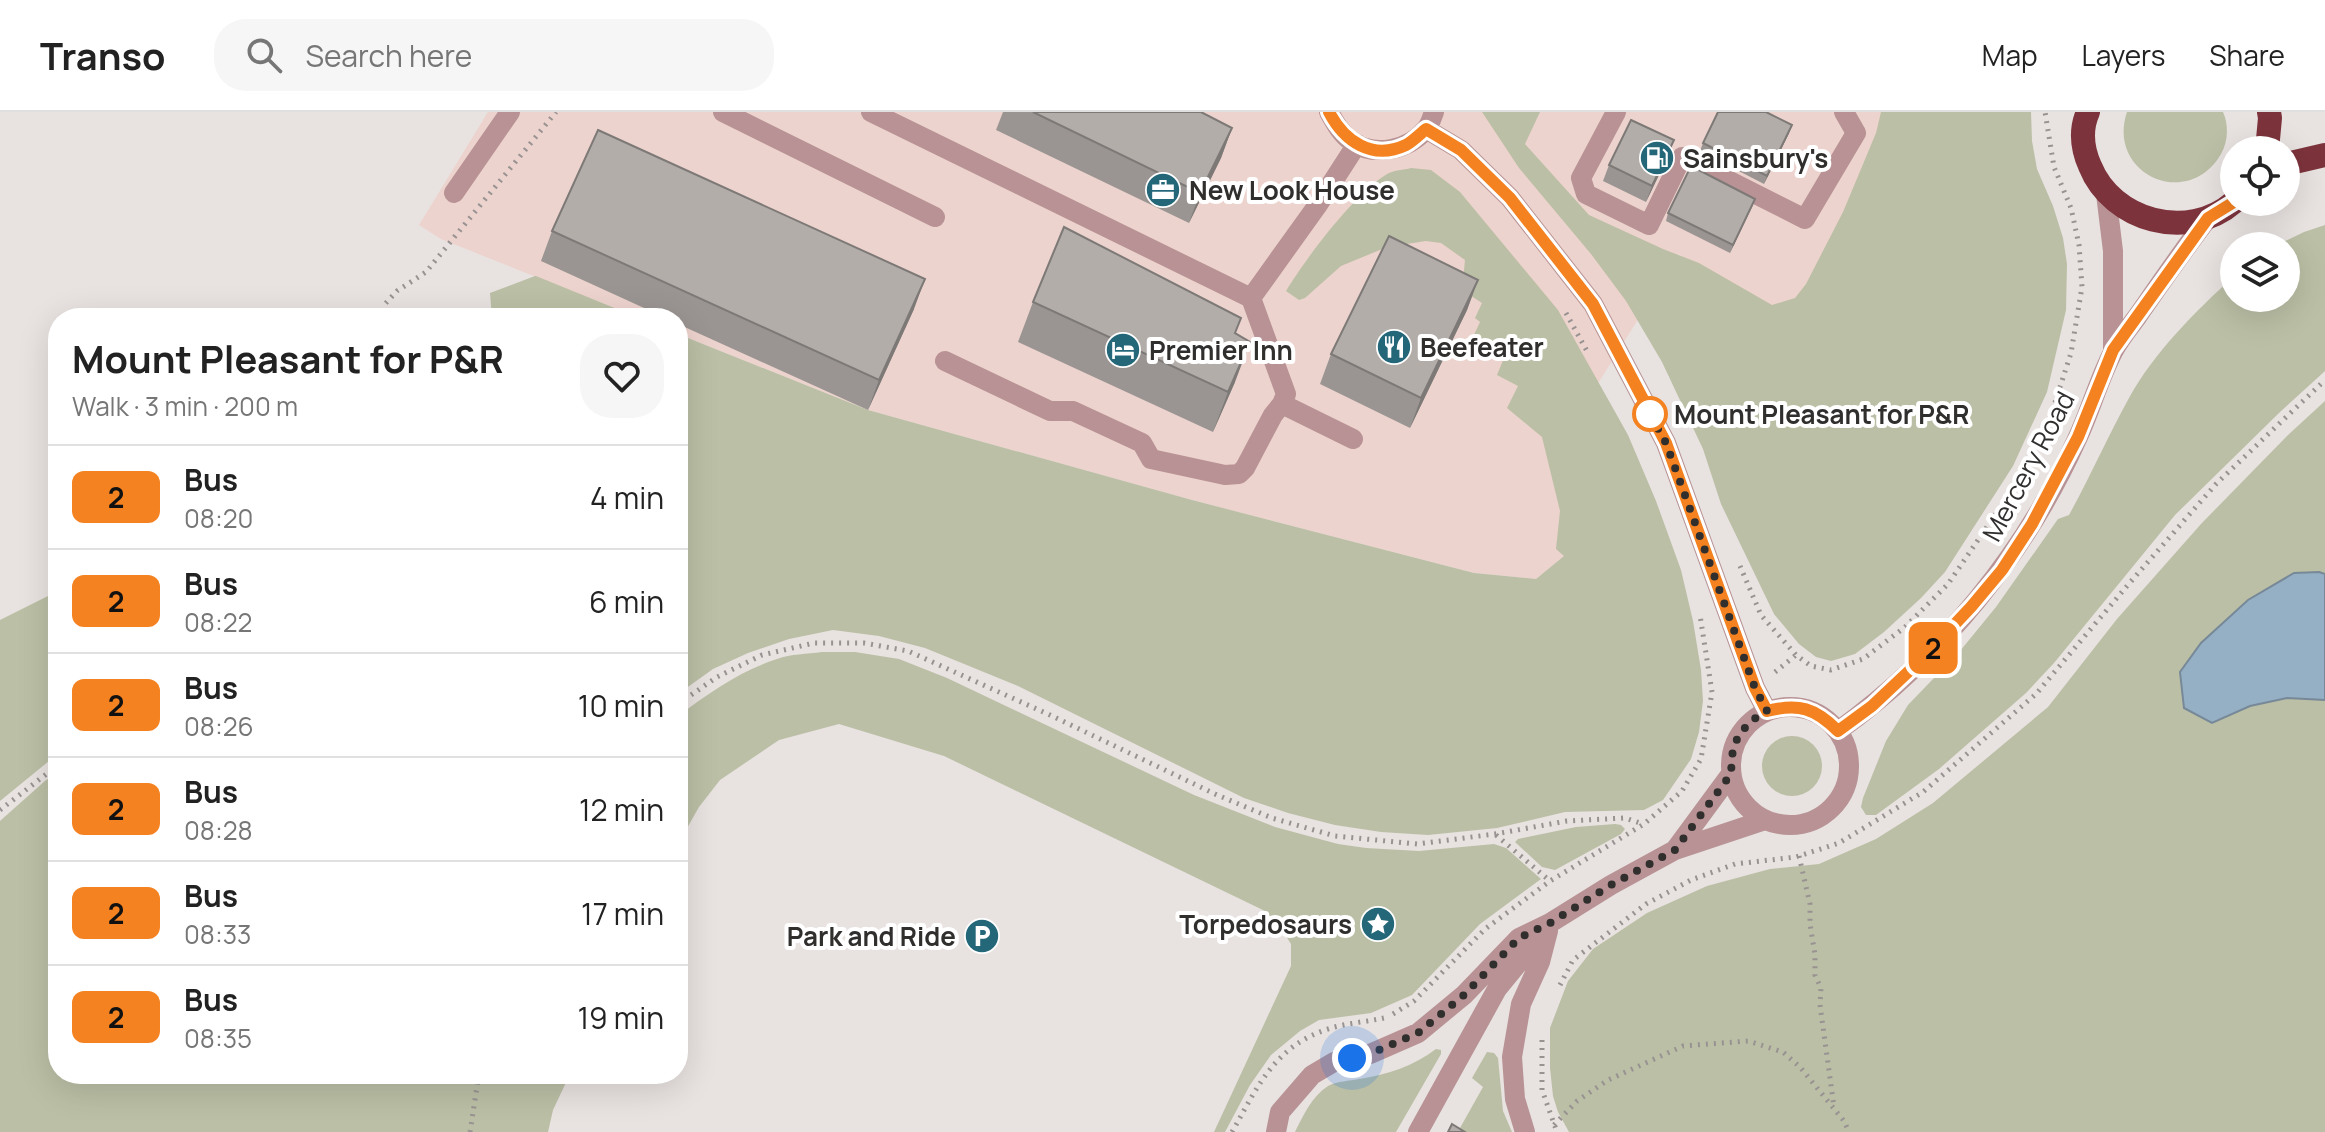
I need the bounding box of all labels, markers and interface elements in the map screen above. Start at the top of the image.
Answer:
search box [214,19,774,91]
text: Transo [40,29,166,81]
icon: search [242,33,286,77]
text: Search here [306,35,472,76]
text: Map [1982,36,2038,74]
text: Layers [2082,36,2165,74]
text: Share [2209,36,2285,74]
map controls [2220,136,2300,312]
button: locate [2220,136,2300,216]
fuel station icon: Sainsbury's [1638,139,1676,177]
place label: Sainsbury's [1683,140,1828,176]
office icon: New Look House [1144,171,1182,209]
place label: New Look House [1189,172,1395,208]
button: layers [2220,232,2300,312]
restaurant icon: Beefeater [1375,328,1413,366]
place label: Beefeater [1420,329,1544,365]
hotel icon: Premier Inn [1104,331,1142,369]
text: Mount Pleasant for P&R [72,332,504,384]
place label: Premier Inn [1149,332,1293,368]
button: heart [580,334,664,418]
street label: Mercery Road [1973,385,2083,547]
text: Walk · 3 min · 200 m [72,388,298,424]
place label: Mount Pleasant for P&R [1674,396,1969,432]
marker: Mount Pleasant for P&R [1633,397,1667,431]
text: Bus [184,459,238,500]
text: 4 min [590,477,664,518]
text: 2 [108,478,124,516]
text: 08:20 [184,500,253,536]
text: Bus [184,563,238,604]
text: 6 min [589,581,664,622]
text: 2 [108,582,124,620]
text: 08:22 [184,604,252,640]
line badge: 2 [1907,622,1959,674]
text: 2 [1925,629,1941,667]
text: Bus [184,667,238,708]
text: 10 min [578,685,664,726]
text: 2 [108,686,124,724]
text: 08:26 [184,708,254,744]
text: Bus [184,771,238,812]
text: 12 min [579,789,664,830]
text: 2 [108,790,124,828]
text: 08:28 [184,812,253,848]
text: Bus [184,875,238,916]
text: 17 min [581,893,664,934]
text: 2 [108,894,124,932]
place icon: Torpedosaurs [1359,905,1397,943]
place label: Torpedosaurs [1179,906,1352,942]
text: 08:33 [184,916,251,952]
parking icon: Park and Ride [963,917,1001,955]
place label: Park and Ride [787,918,956,954]
text: Bus [184,979,238,1020]
text: 19 min [577,997,664,1038]
text: 2 [108,998,124,1036]
text: 08:35 [184,1020,252,1056]
your location [1332,1038,1372,1078]

